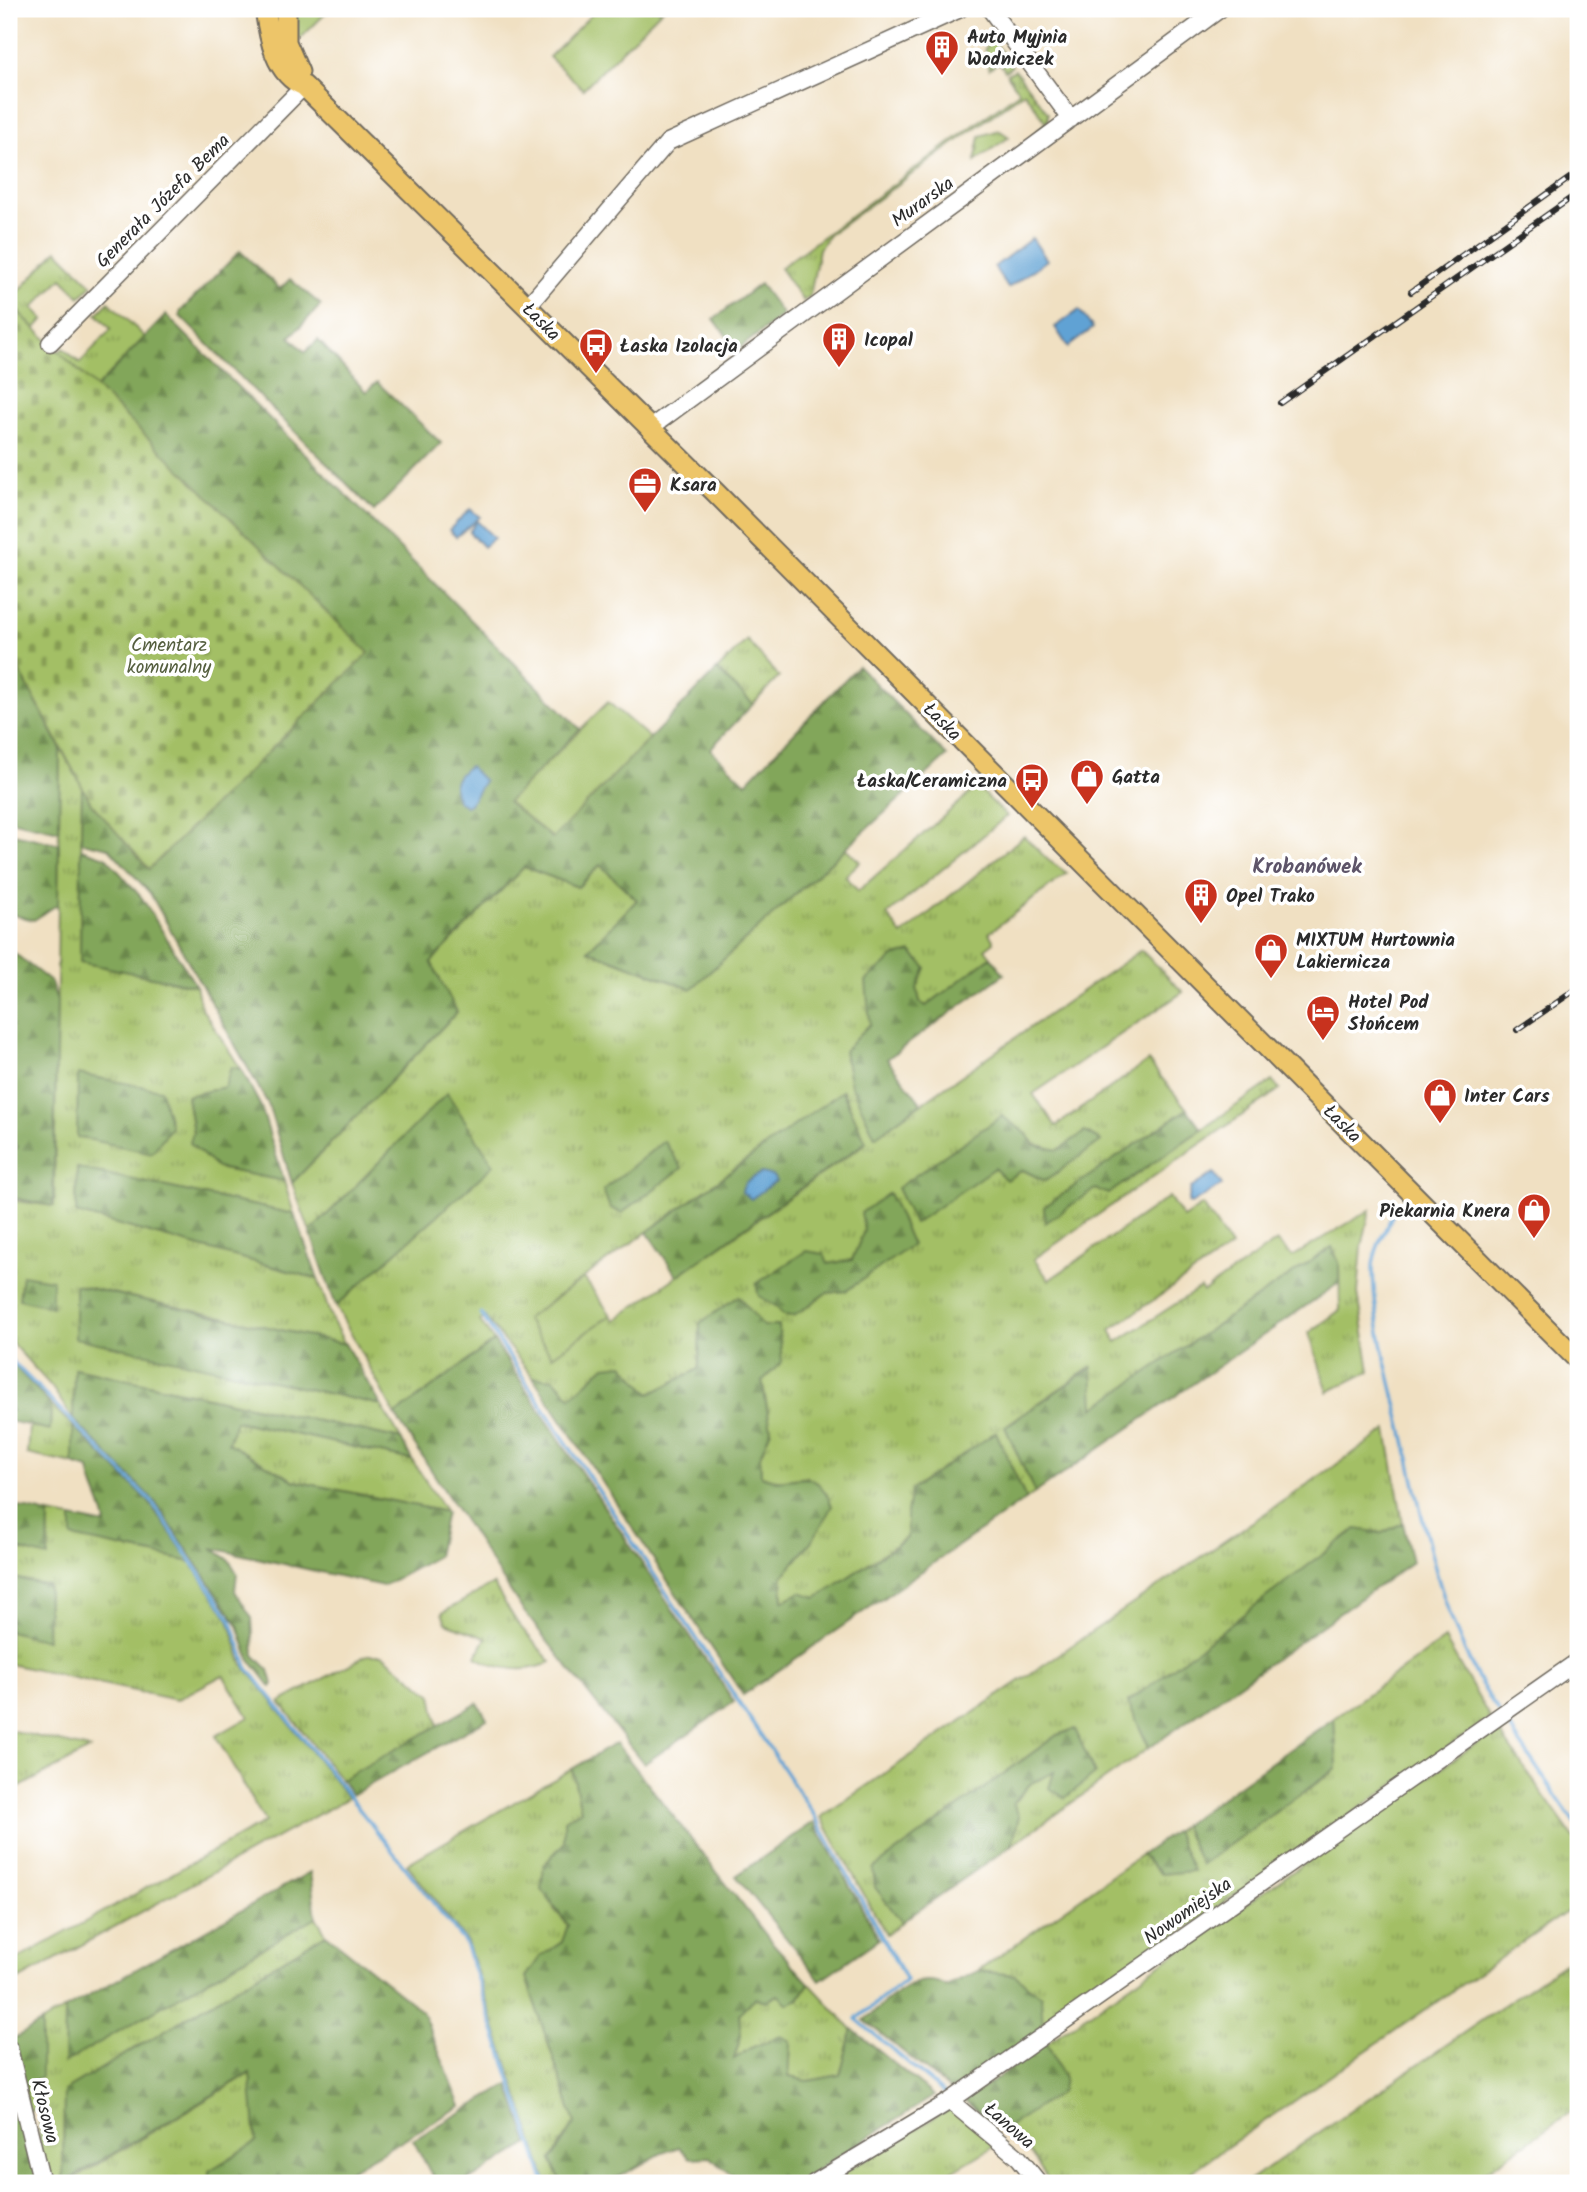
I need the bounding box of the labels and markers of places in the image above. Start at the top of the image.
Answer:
place label: Auto Myjnia Wodniczek [967,23,1067,75]
building icon: Auto Myjnia Wodniczek [923,28,961,77]
building icon: Icopal [820,320,858,369]
bus stop icon: Łaska Izolacja [577,326,615,375]
place label: Icopal [864,326,914,356]
place label: Łaska Izolacja [620,332,738,362]
office icon: Ksara [626,465,664,514]
place label: Ksara [670,471,717,501]
shop icon: Gatta [1068,757,1106,806]
bus stop icon: Łaska/Ceramiczna [1013,761,1051,810]
place label: Gatta [1112,763,1160,793]
place label: Łaska/Ceramiczna [857,767,1007,797]
building icon: Opel Trako [1182,876,1220,925]
place label: Opel Trako [1226,882,1315,912]
place label: MIXTUM Hurtownia Lakiernicza [1296,926,1455,978]
shop icon: MIXTUM Hurtownia Lakiernicza [1252,931,1290,980]
place label: Hotel Pod Słońcem [1348,988,1429,1040]
hotel icon: Hotel Pod Słońcem [1304,993,1342,1042]
shop icon: Inter Cars [1421,1076,1459,1125]
place label: Inter Cars [1464,1082,1550,1112]
shop icon: Piekarnia Knera [1515,1191,1553,1240]
place label: Piekarnia Knera [1379,1197,1510,1227]

